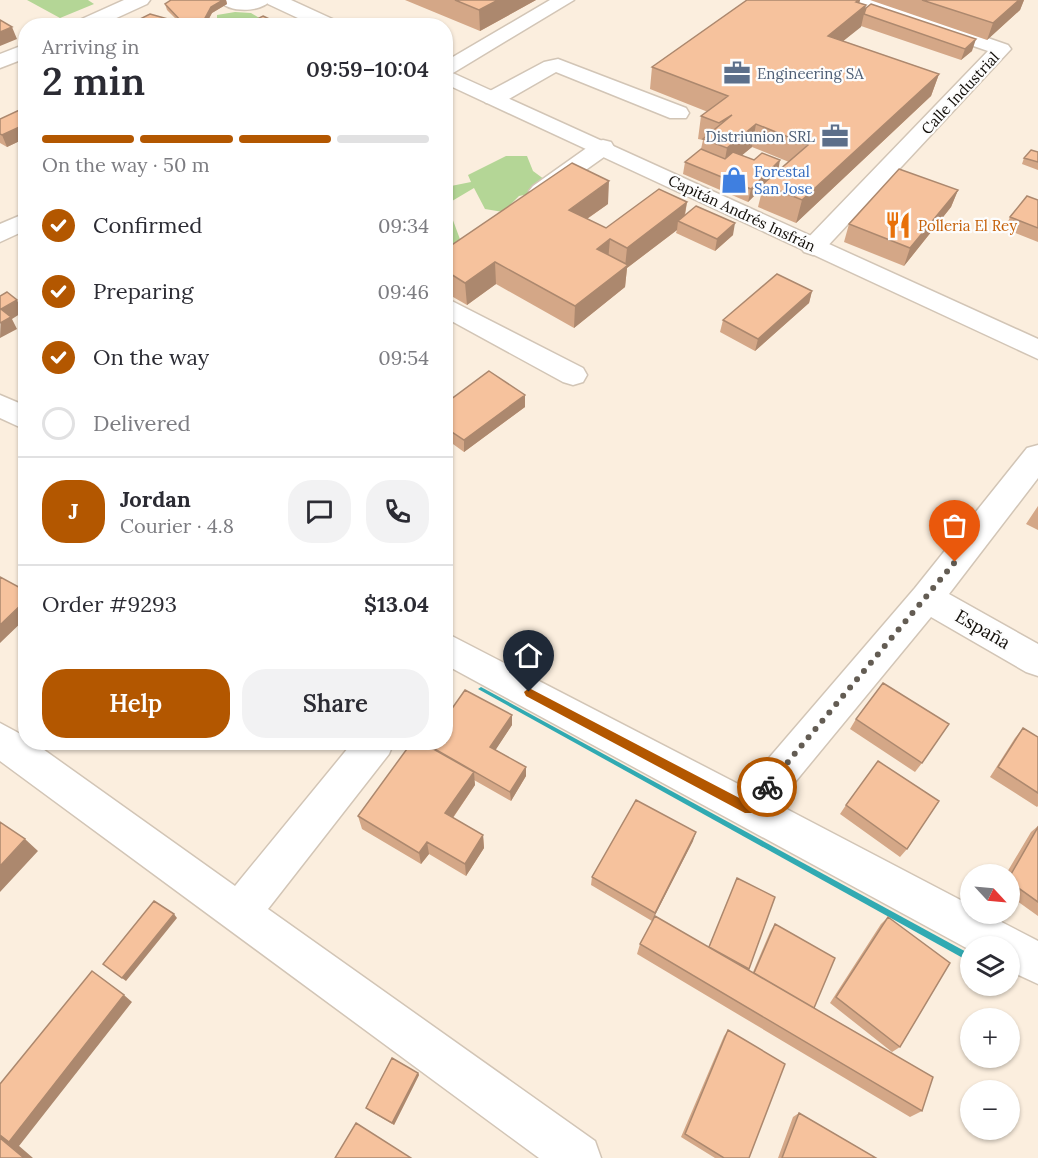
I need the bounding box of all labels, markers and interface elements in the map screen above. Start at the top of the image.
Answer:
text: Arriving in [42,34,139,59]
street label: Calle Industrial [917,48,1003,138]
text: 09:59–10:04 [306,55,429,83]
text: 2 min [42,56,145,106]
office icon: Engineering SA [722,58,752,88]
place label: Engineering SA [757,64,864,83]
office icon: Distriunion SRL [820,121,850,151]
place label: Distriunion SRL [705,127,815,146]
text: On the way · 50 m [42,152,210,177]
place label: Forestal San Jose [754,162,813,198]
shop icon: Forestal San Jose [719,165,749,195]
street label: Capitán Andrés Insfrán [665,171,819,255]
icon: check [42,209,75,242]
restaurant icon: Polleria El Rey [883,210,913,240]
text: Confirmed [93,211,202,239]
text: 09:34 [378,213,429,238]
place label: Polleria El Rey [918,216,1017,235]
icon: check [42,275,75,308]
text: Preparing [93,277,193,305]
text: 09:46 [378,279,429,304]
icon: check [42,341,75,374]
text: On the way [93,343,209,371]
text: 09:54 [378,345,429,370]
text: Delivered [93,409,191,437]
button: chat [288,480,351,543]
button: phone [366,480,429,543]
text: Jordan [120,485,191,513]
text: J [69,497,78,525]
pin [929,500,980,562]
icon: bag [938,509,971,542]
text: Courier · 4.8 [120,513,234,538]
text: Order #9293 [42,590,177,618]
text: $13.04 [364,590,429,618]
street label: España [951,604,1015,654]
pin [503,630,554,692]
icon: home [512,639,545,672]
button: Help [42,669,230,738]
button: Share [242,669,429,738]
courier [737,757,797,817]
icon: bike [751,771,784,804]
north arrow [960,864,1020,924]
map controls [960,864,1020,1140]
button: layers [960,936,1020,996]
button: + [960,1008,1020,1068]
button: − [960,1080,1020,1140]

